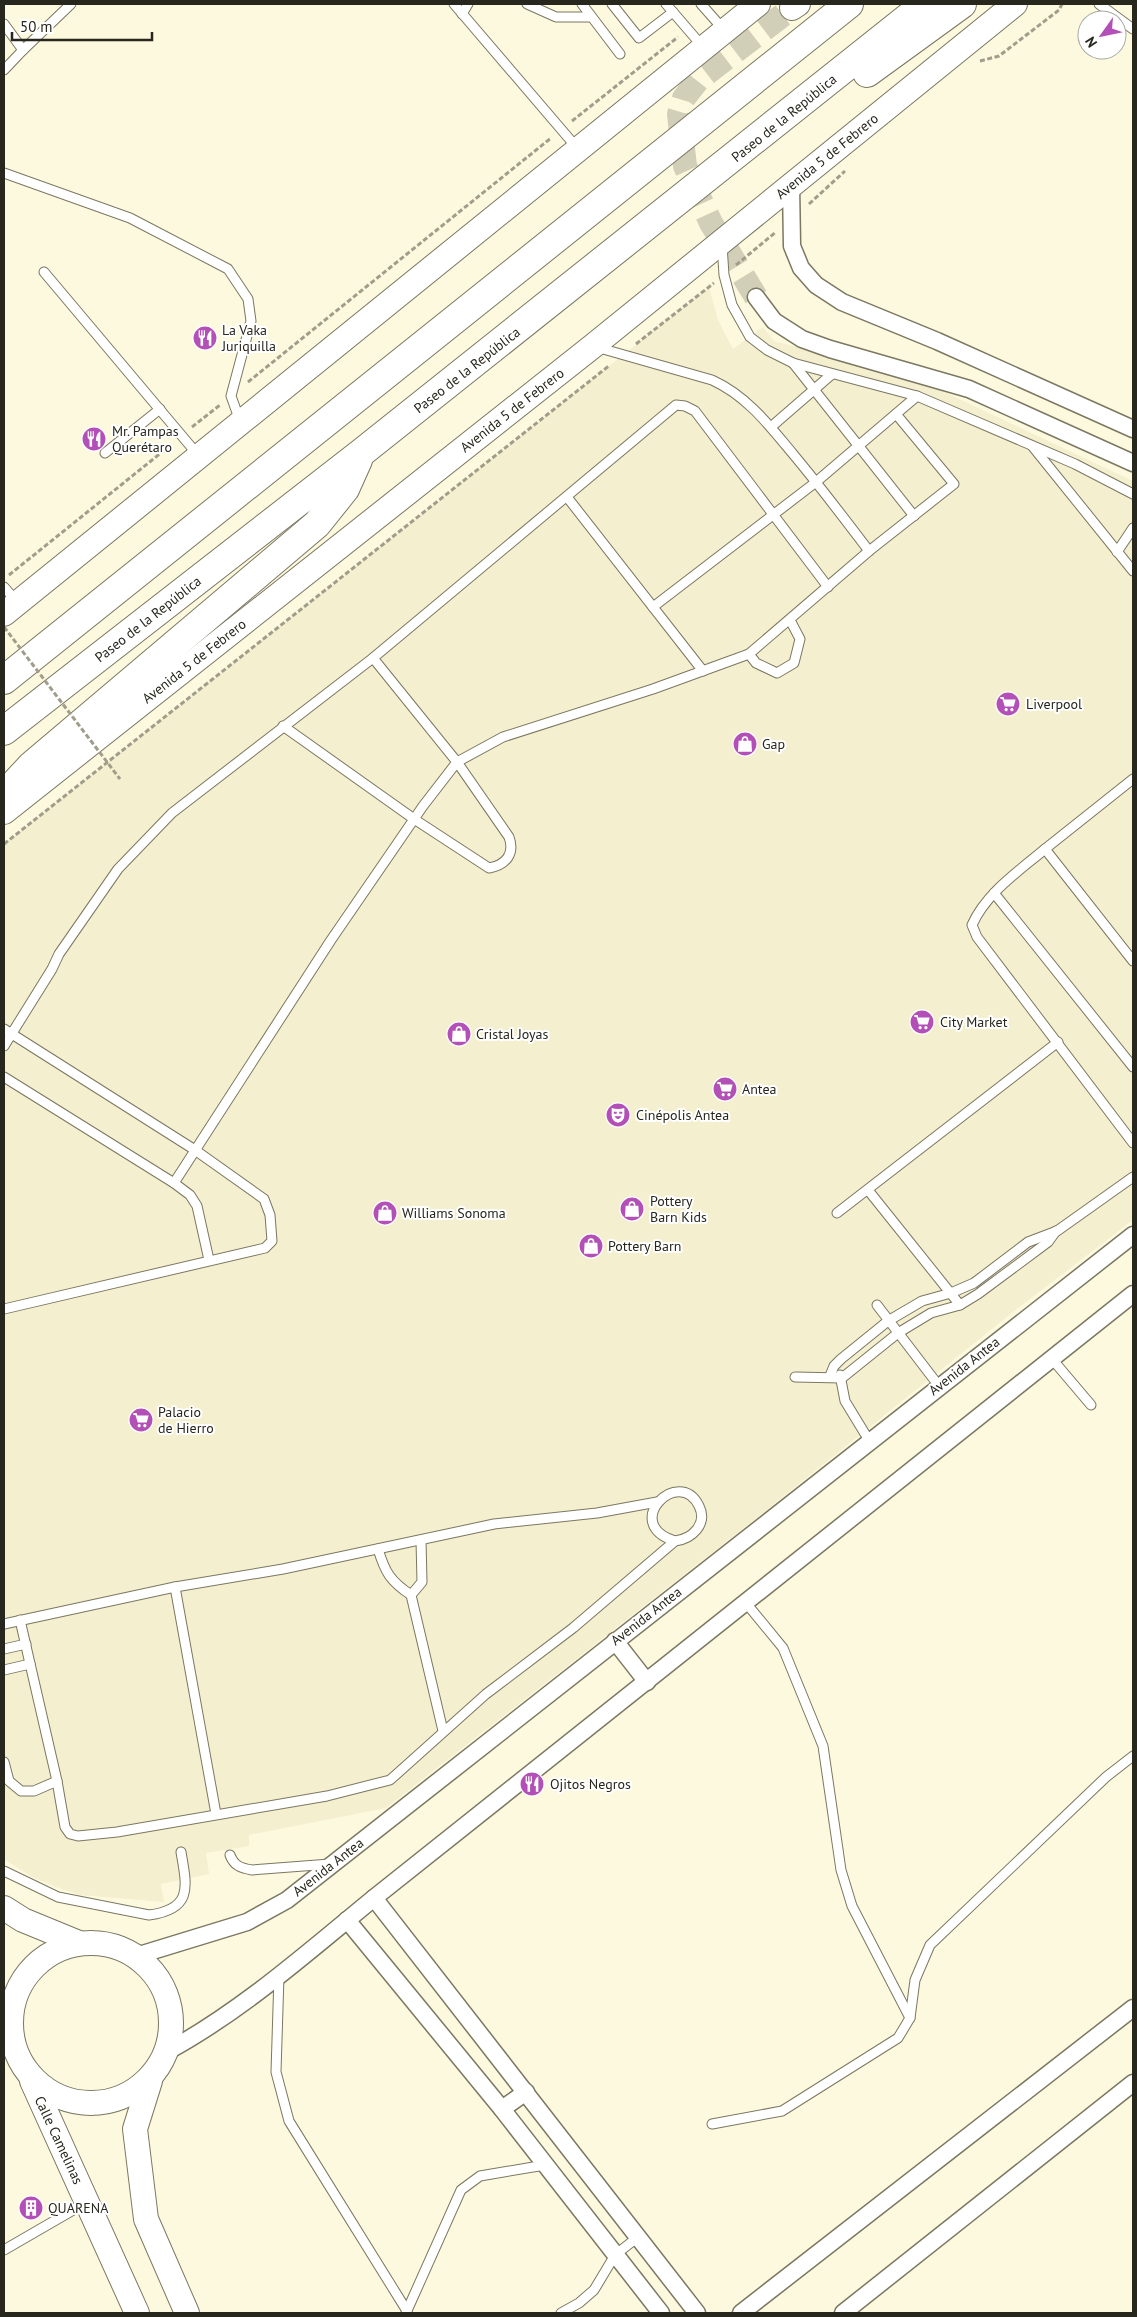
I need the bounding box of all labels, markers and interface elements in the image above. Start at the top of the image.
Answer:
scale bar [12,10,152,42]
north arrow [1077,10,1127,60]
text: 50 m [20,17,53,36]
text: N [1081,33,1101,51]
street label: Paseo de la República [728,70,840,166]
street label: Avenida 5 de Febrero [772,109,882,203]
place label: La Vaka Juriquilla [221,321,276,355]
street label: Paseo de la República [410,323,524,417]
restaurant icon: La Vaka Juriquilla [192,325,218,351]
street label: Avenida 5 de Febrero [456,364,568,456]
place label: Mr. Pampas Querétaro [112,422,179,456]
restaurant icon: Mr. Pampas Querétaro [81,426,107,452]
street label: Paseo de la República [91,572,205,666]
street label: Avenida 5 de Febrero [138,615,250,707]
supermarket icon: Liverpool [995,691,1021,717]
place label: Liverpool [1026,695,1082,713]
shop icon: Gap [732,731,758,757]
place label: Gap [762,735,785,753]
supermarket icon: City Market [909,1009,935,1035]
place label: City Market [940,1013,1008,1031]
shop icon: Cristal Joyas [446,1021,472,1047]
place label: Cristal Joyas [476,1025,549,1043]
supermarket icon: Antea [712,1076,738,1102]
place label: Antea [742,1080,777,1098]
theatre icon: Cinépolis Antea [605,1102,631,1128]
place label: Cinépolis Antea [636,1106,729,1124]
place label: Pottery Barn Kids [650,1192,707,1226]
shop icon: Pottery Barn Kids [619,1196,645,1222]
shop icon: Williams Sonoma [372,1200,398,1226]
place label: Williams Sonoma [402,1204,506,1222]
shop icon: Pottery Barn [578,1233,604,1259]
place label: Pottery Barn [608,1237,681,1255]
street label: Avenida Antea [925,1333,1003,1399]
place label: Palacio de Hierro [158,1403,214,1437]
supermarket icon: Palacio de Hierro [128,1407,154,1433]
street label: Avenida Antea [607,1583,685,1649]
restaurant icon: Ojitos Negros [519,1771,545,1797]
place label: Ojitos Negros [550,1775,631,1793]
street label: Avenida Antea [289,1834,367,1900]
street label: Calle Camelinas [31,2093,87,2187]
building icon: QUARENA [18,2195,44,2221]
place label: QUARENA [48,2199,109,2217]

